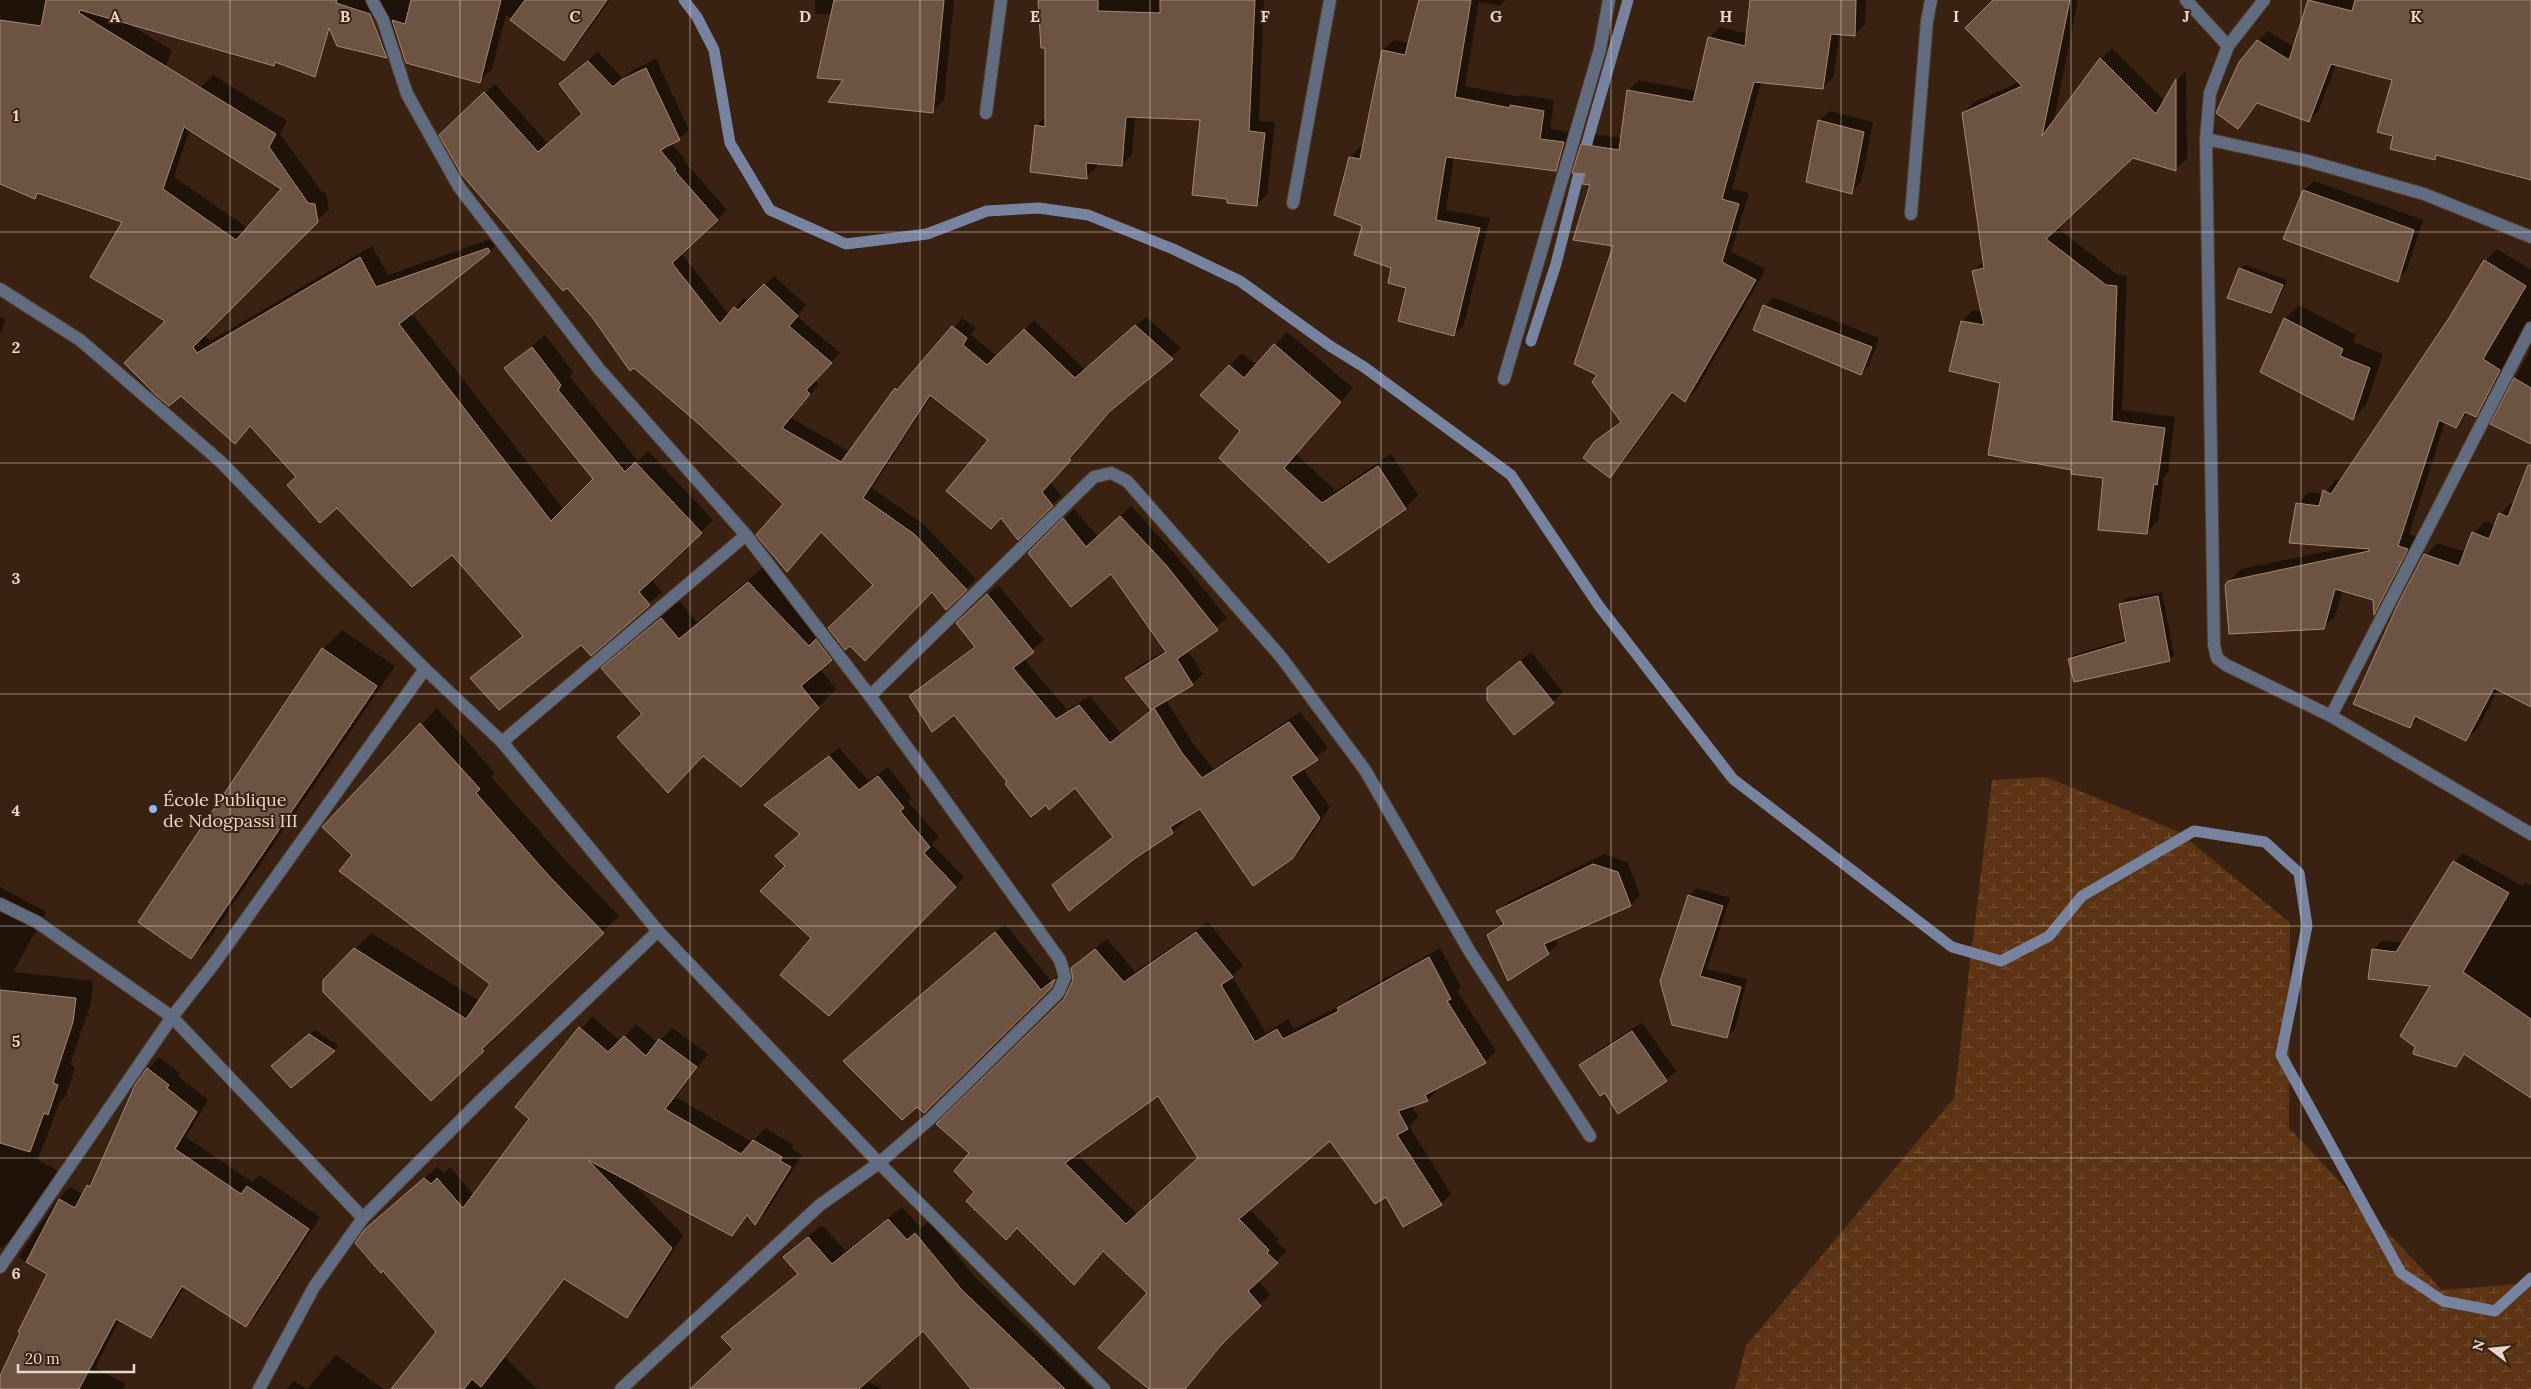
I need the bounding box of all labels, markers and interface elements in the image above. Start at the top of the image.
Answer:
text: A [110,6,121,26]
text: B [340,6,351,26]
text: C [569,6,581,26]
text: D [799,6,811,26]
text: E [1030,6,1040,26]
text: F [1260,6,1270,26]
text: G [1490,6,1502,26]
text: H [1720,6,1733,26]
text: I [1953,6,1959,26]
text: J [2182,6,2190,26]
text: K [2410,6,2422,26]
text: 1 [13,105,19,125]
text: 2 [12,337,20,357]
text: 3 [12,568,21,588]
place label: École Publique de Ndogpassi III [163,788,298,832]
text: 4 [12,800,21,820]
marker: École Publique de Ndogpassi III [147,803,159,815]
text: 5 [12,1031,21,1051]
text: 6 [11,1263,21,1283]
north arrow [2466,1324,2516,1374]
text: N [2468,1338,2489,1353]
scale bar [18,1342,134,1374]
text: 20 m [25,1349,60,1368]

